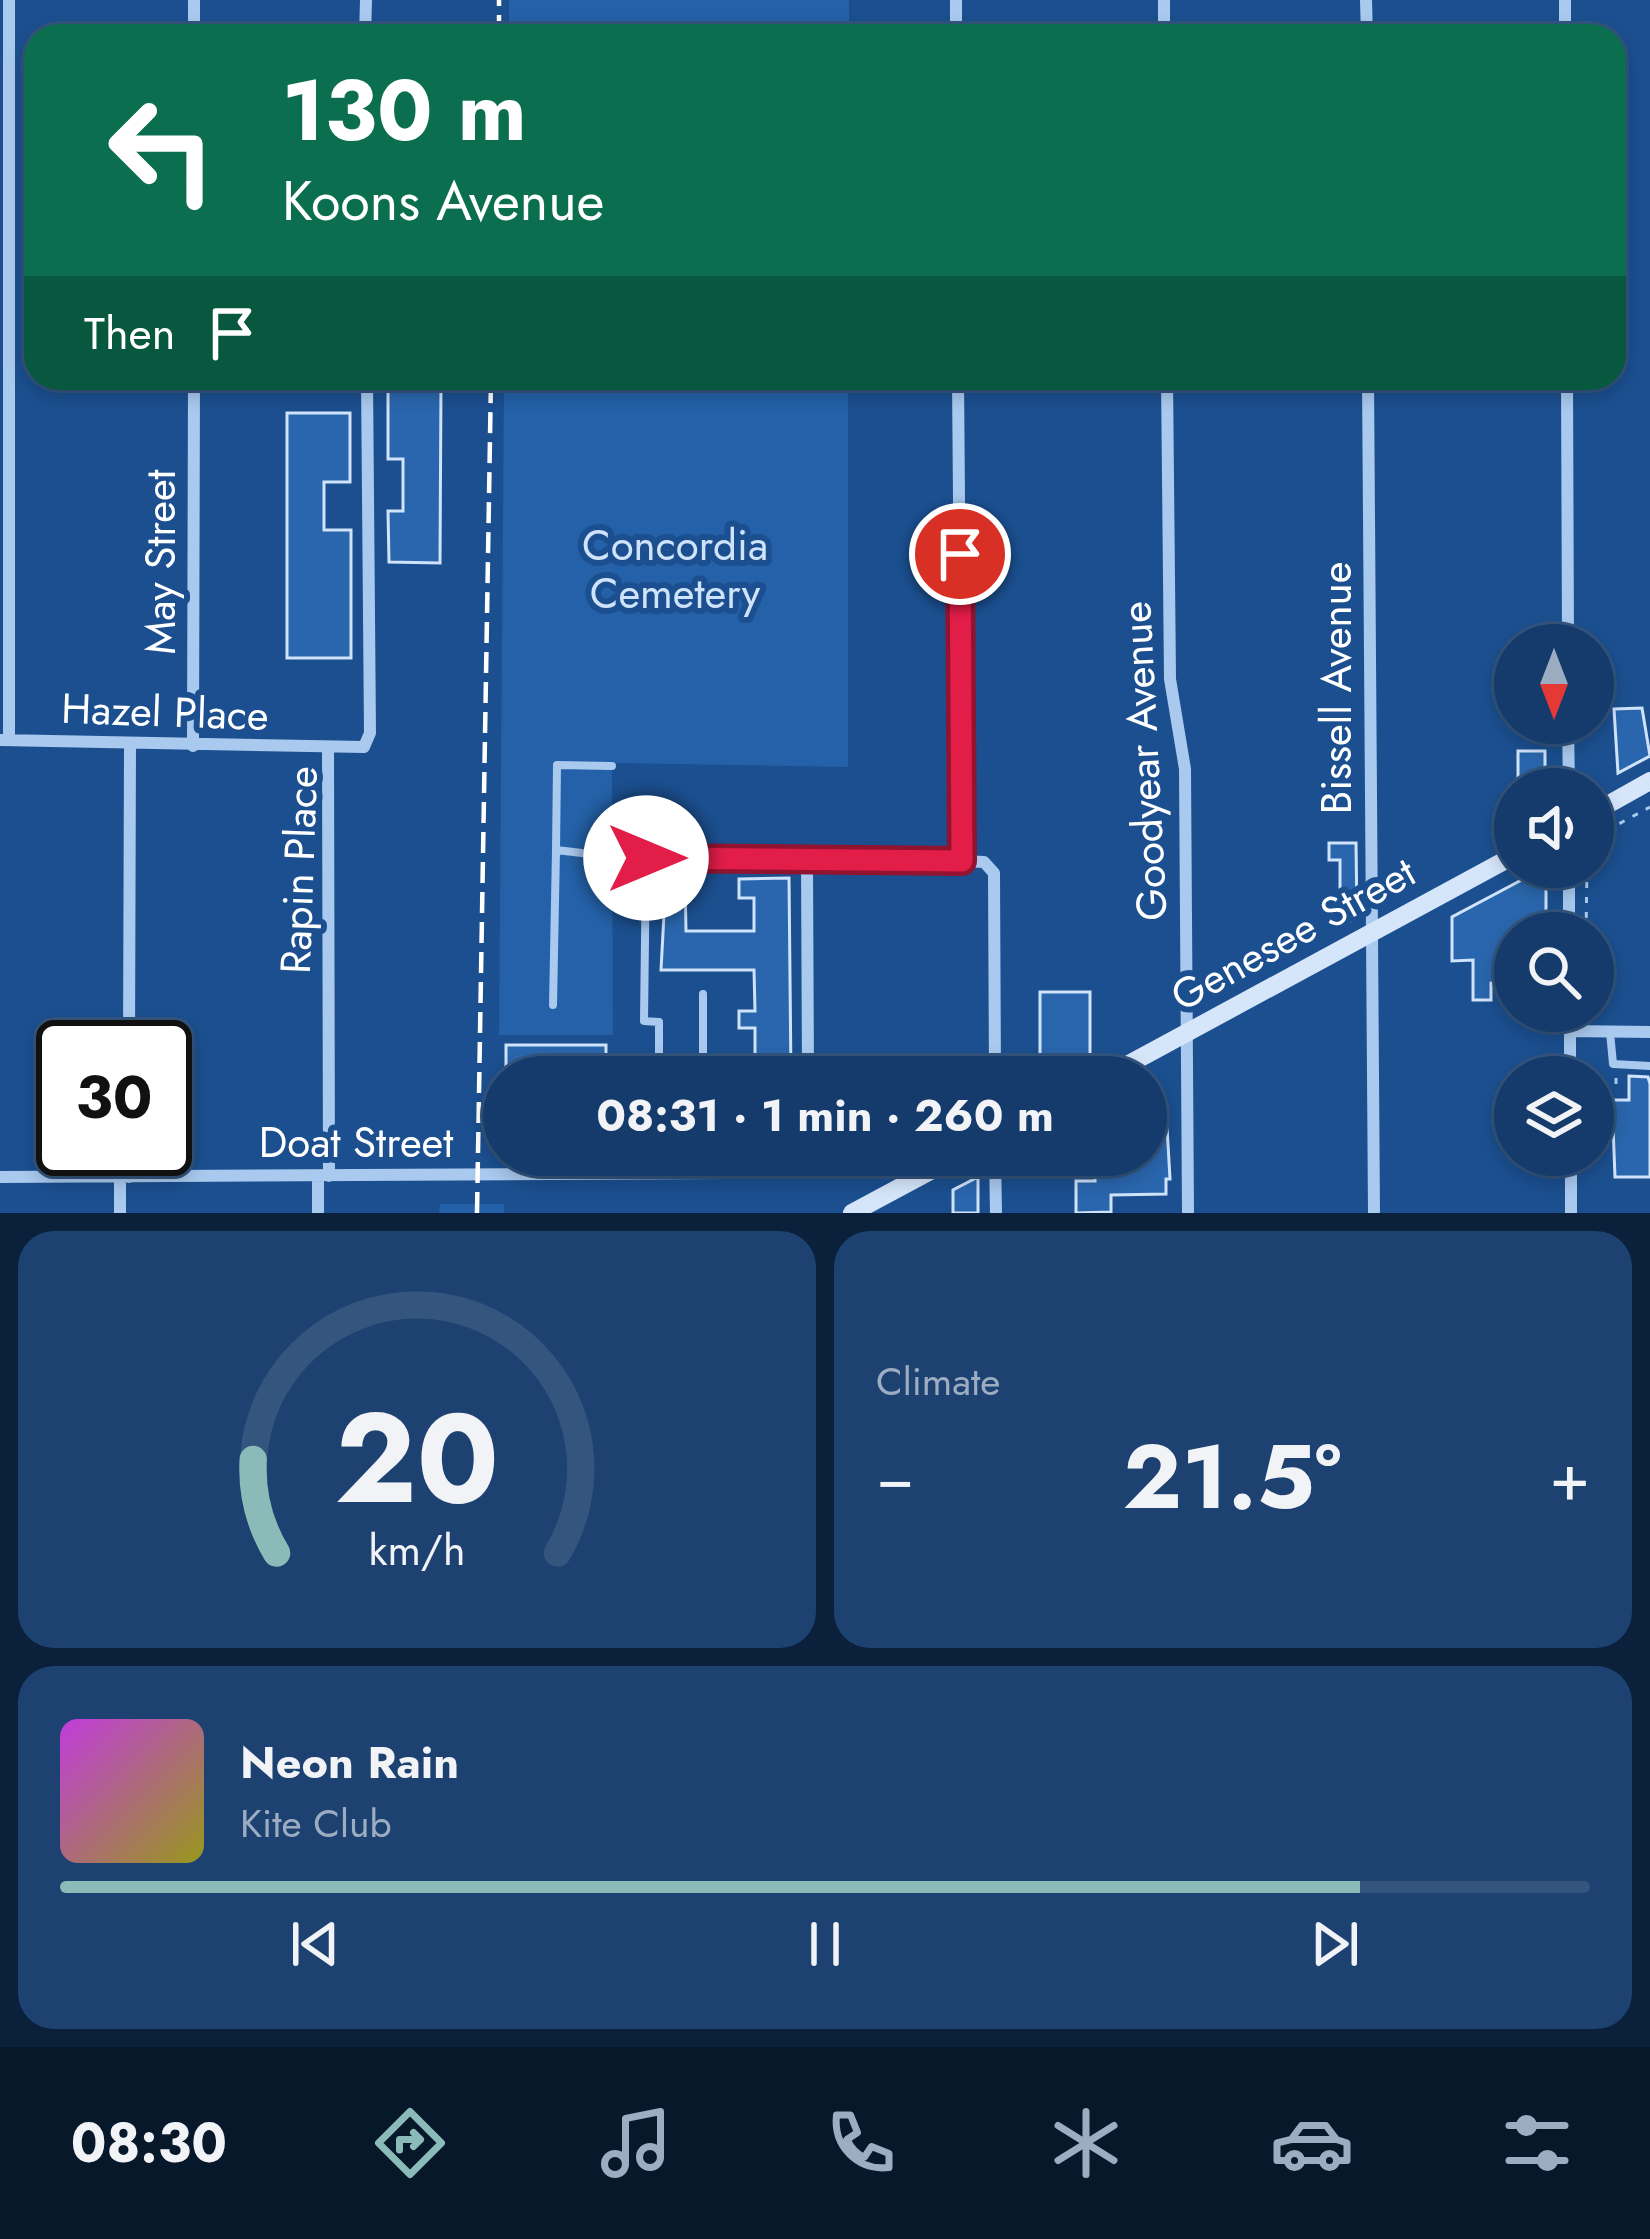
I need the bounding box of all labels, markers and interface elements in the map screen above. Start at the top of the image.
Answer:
text: 130 m [282,50,527,172]
icon: left [84,72,240,228]
text: Koons Avenue [282,162,604,240]
icon: arrive [199,300,265,366]
text: Then [84,301,175,366]
street label: May Street [130,469,191,655]
pin [909,503,1011,605]
park label: Concordia Cemetery [582,515,768,624]
icon: arrive [927,521,993,587]
street label: Bissell Avenue [1306,562,1367,814]
street label: Goodyear Avenue [1105,600,1183,922]
north arrow [1494,624,1614,744]
map controls [1494,624,1614,1176]
street label: Hazel Place [60,678,270,746]
street label: Rapin Place [265,765,333,975]
button: sound [1494,768,1614,888]
position arrow [583,795,709,921]
street label: Genesee Street [1160,842,1426,1026]
button: search [1494,912,1614,1032]
speed limit sign: 30 [36,1020,192,1176]
button: layers [1494,1056,1614,1176]
text: 08:31 · 1 min · 260 m [596,1083,1054,1148]
street label: Doat Street [259,1112,453,1173]
text: Climate [876,1353,1000,1410]
text: 20 [335,1368,499,1549]
text: 21.5° [1123,1412,1341,1542]
text: − [876,1429,915,1525]
text: + [1549,1429,1590,1525]
text: km/h [369,1518,465,1580]
text: Neon Rain [240,1730,459,1795]
text: Kite Club [240,1795,392,1852]
icon: previous [282,1911,348,1977]
icon: pause [792,1911,858,1977]
icon: next [1302,1911,1368,1977]
icon: directions [368,2101,452,2185]
icon: music [594,2101,678,2185]
icon: phone [819,2101,903,2185]
icon: climate [1044,2101,1128,2185]
icon: car [1270,2101,1354,2185]
icon: filters [1495,2101,1579,2185]
text: 08:30 [71,2104,227,2182]

